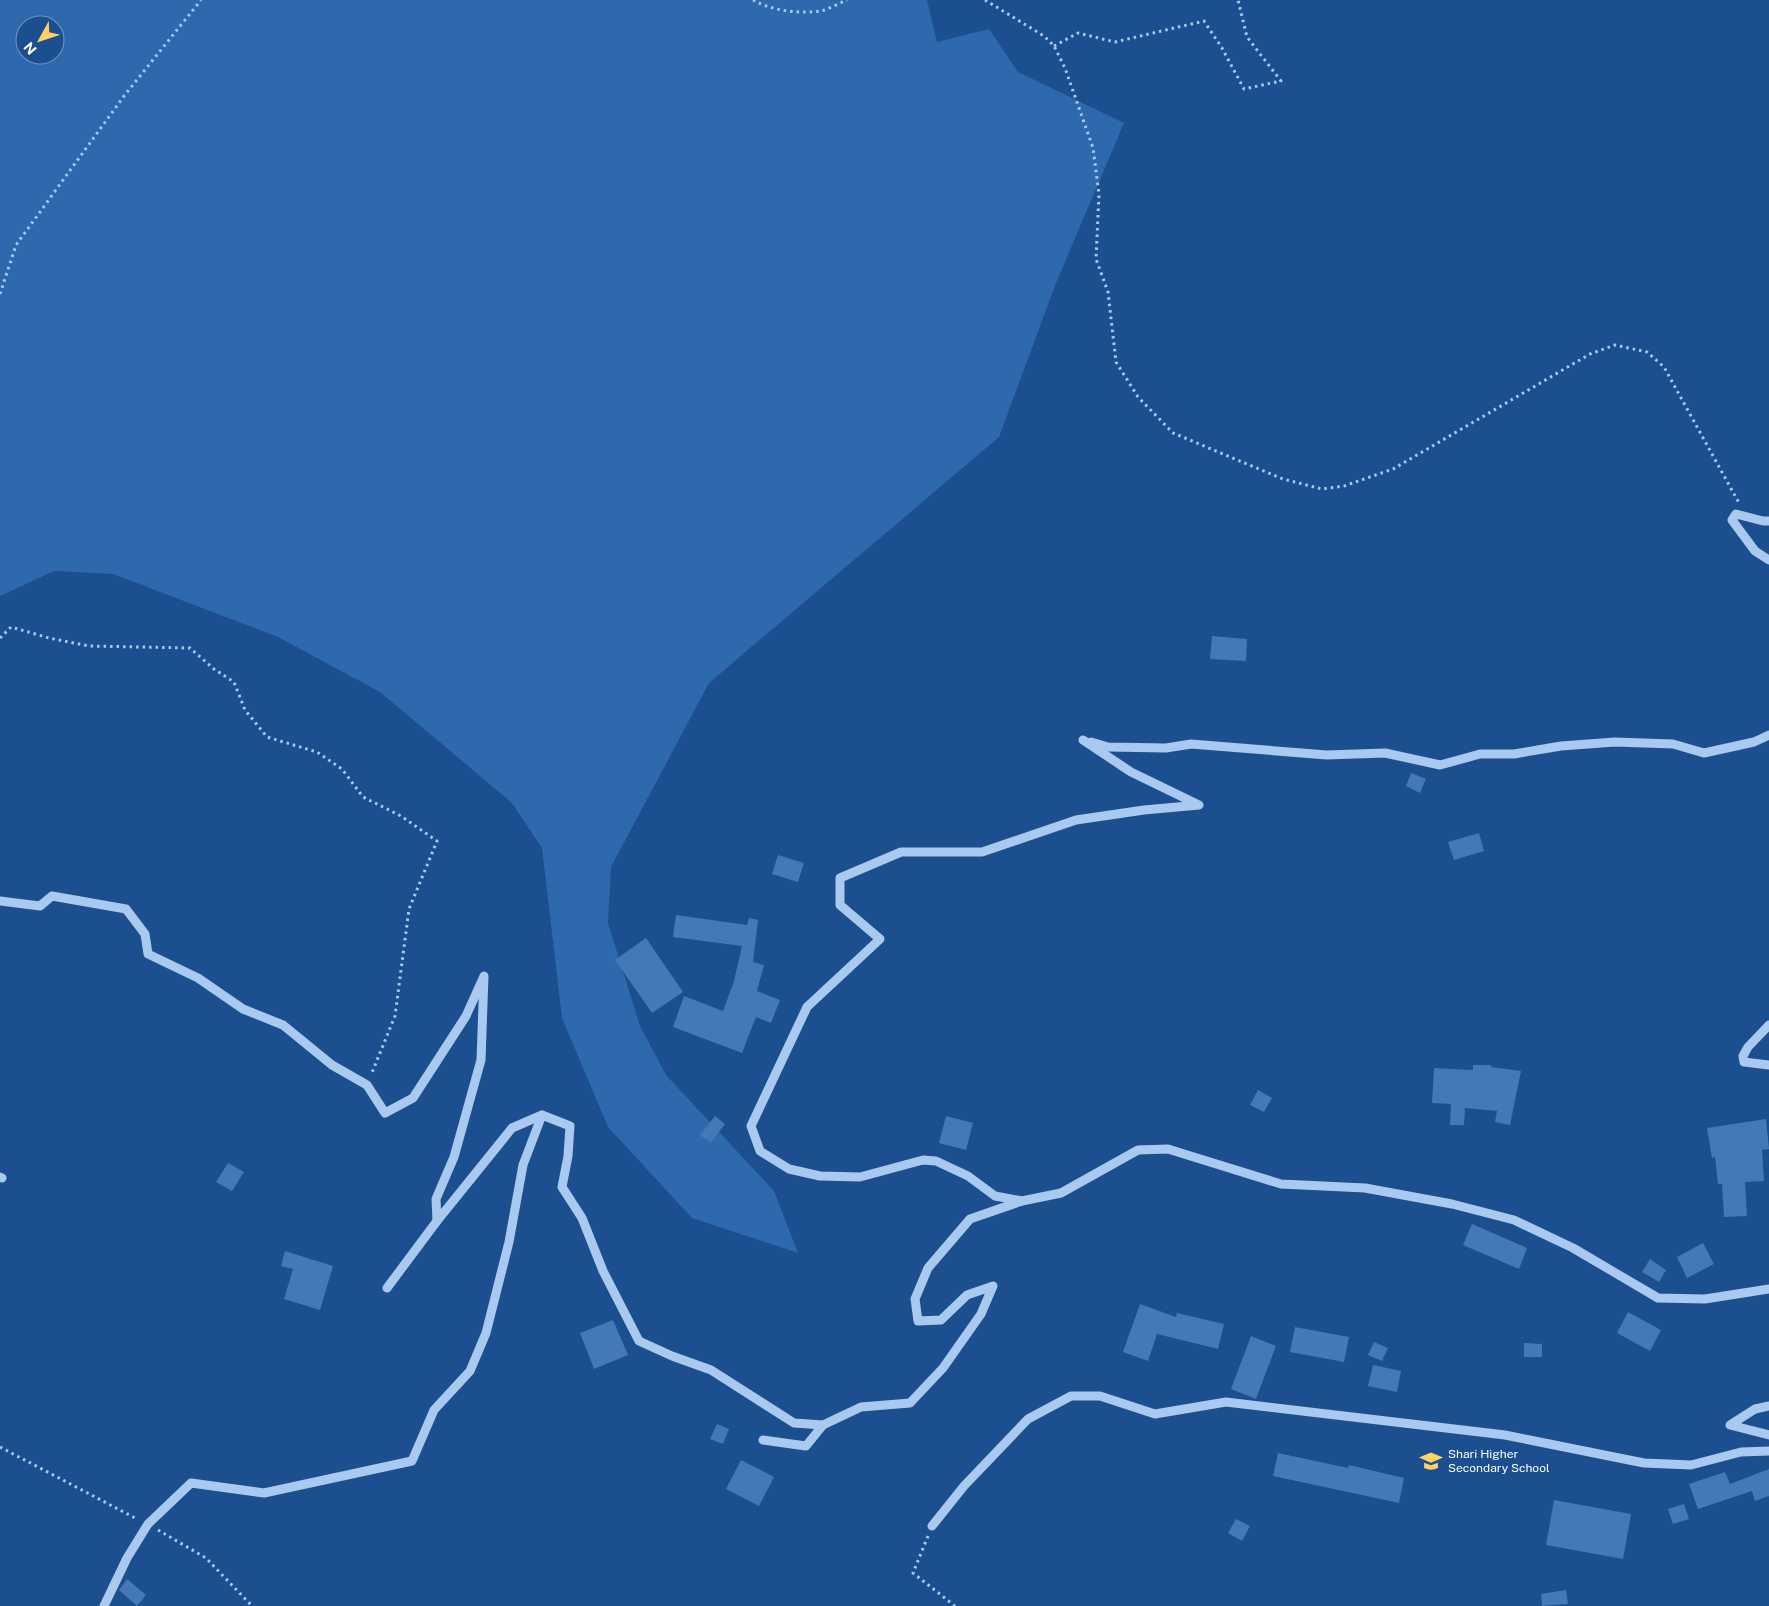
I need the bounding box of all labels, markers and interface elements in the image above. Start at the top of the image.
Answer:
north arrow [15,15,65,65]
text: N [20,39,40,58]
place label: Shari Higher Secondary School [1448,1447,1550,1475]
school or university icon: Shari Higher Secondary School [1418,1448,1444,1474]

